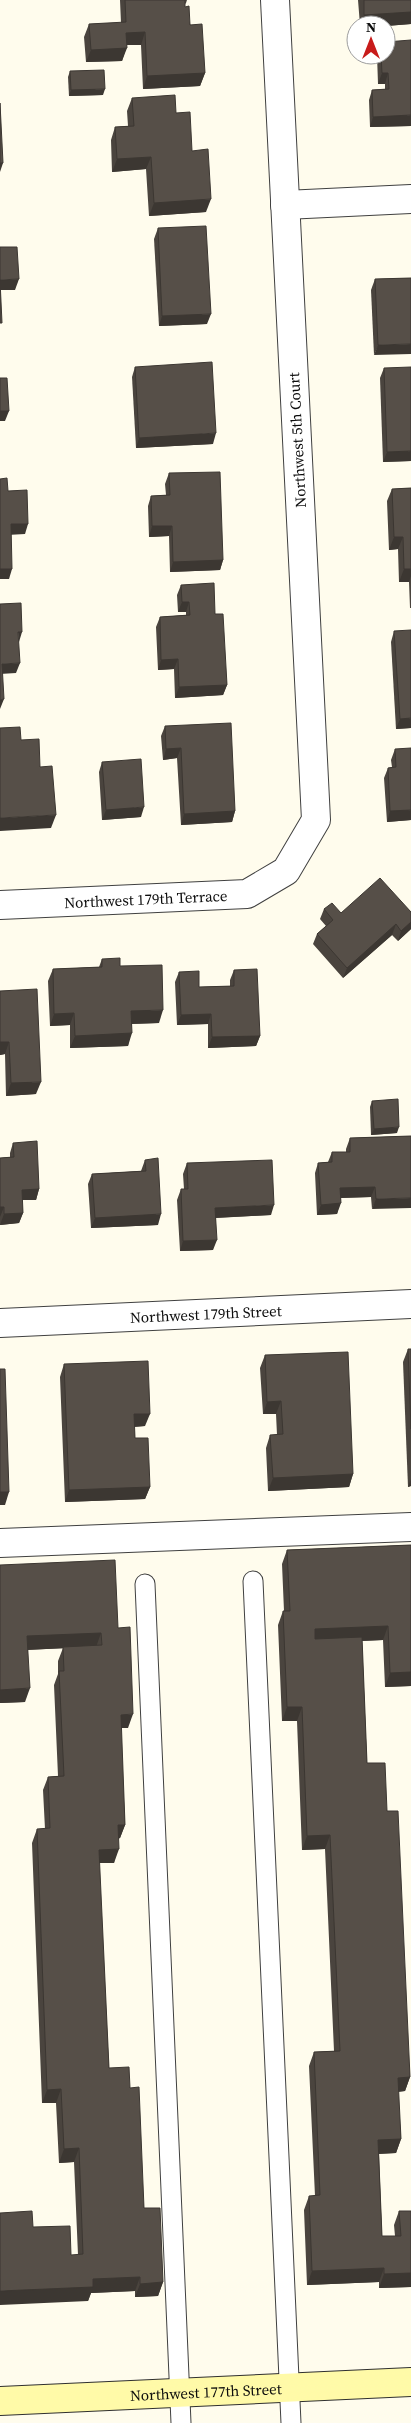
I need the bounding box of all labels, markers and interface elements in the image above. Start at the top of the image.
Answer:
north arrow [346,15,396,65]
text: N [366,17,376,37]
street label: Northwest 5th Court [283,372,311,508]
street label: Northwest 179th Terrace [64,884,228,913]
street label: Northwest 179th Street [130,1299,282,1327]
street label: Northwest 177th Street [130,2377,282,2405]

